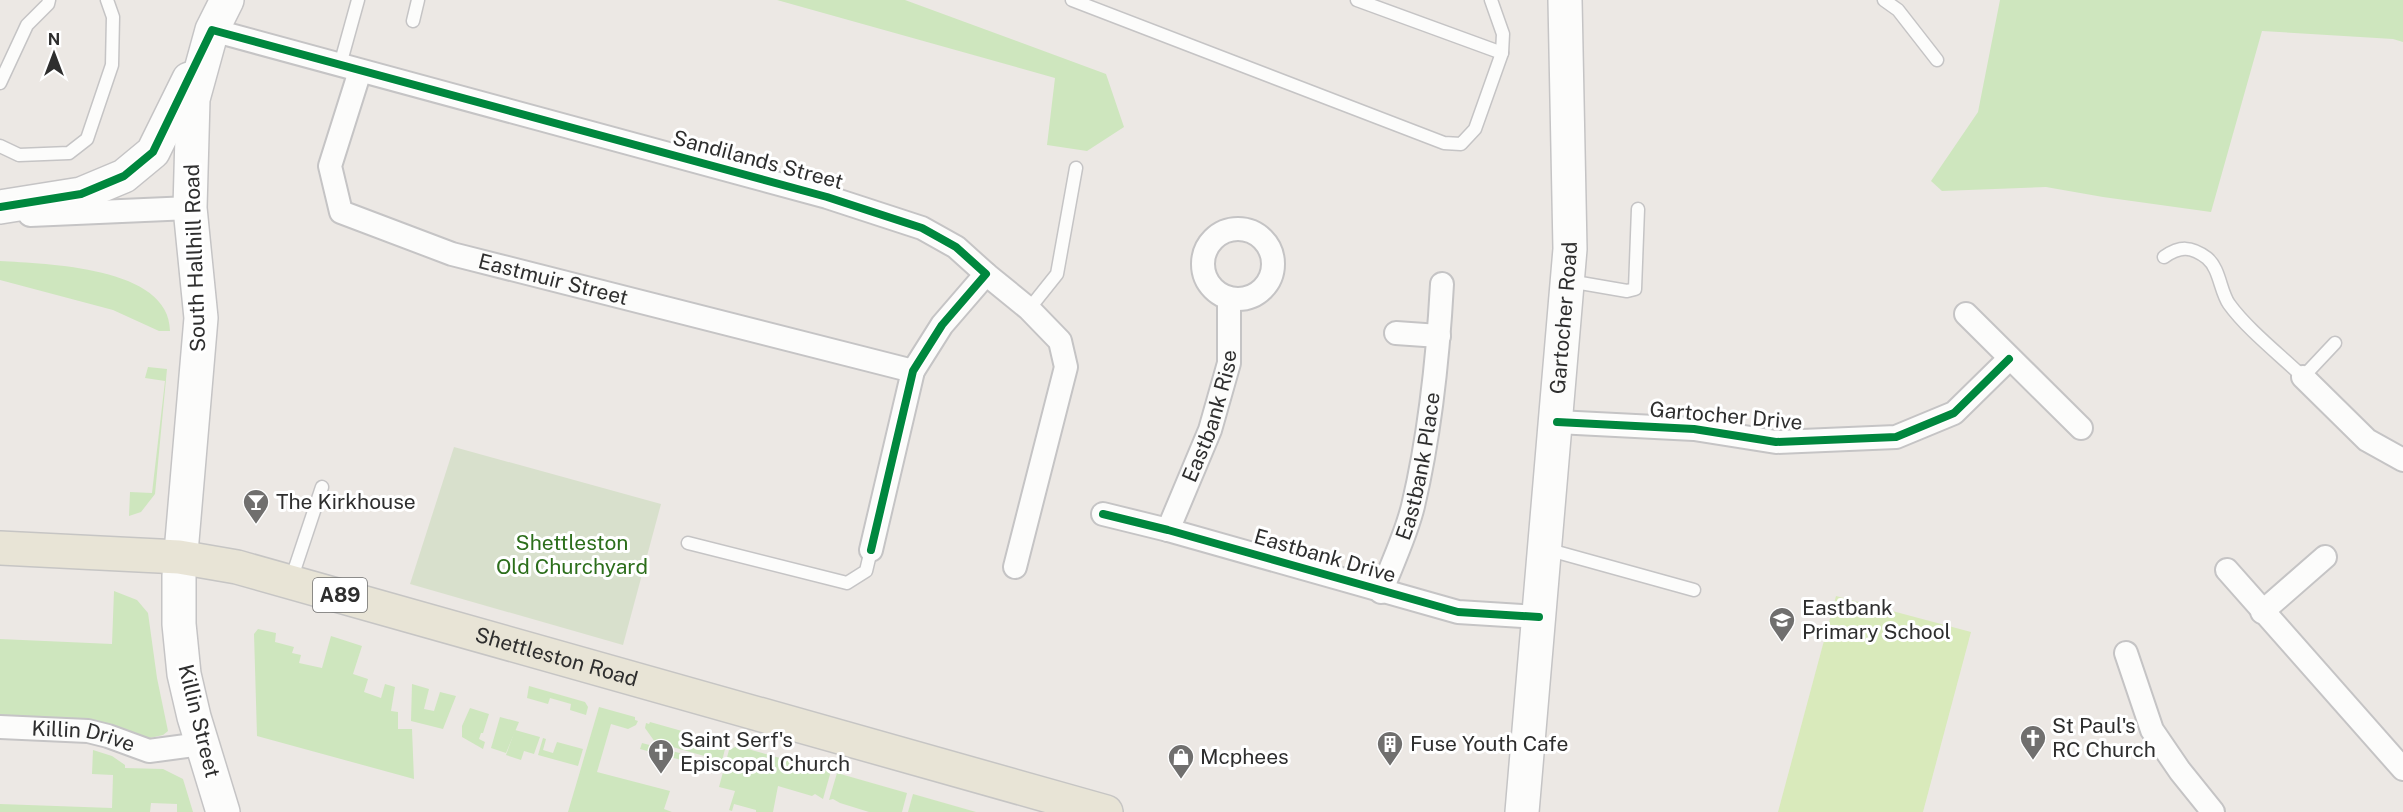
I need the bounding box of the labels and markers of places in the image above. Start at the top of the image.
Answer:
bar icon: The Kirkhouse [241,487,271,525]
place label: The Kirkhouse [276,489,416,514]
place label: Eastbank Primary School [1802,595,1951,644]
school or university icon: Eastbank Primary School [1767,605,1797,643]
place label: St Paul's RC Church [2052,713,2156,762]
church icon: St Paul's RC Church [2018,723,2048,761]
place label: Saint Serf's Episcopal Church [680,727,850,776]
building icon: Fuse Youth Cafe [1375,729,1405,767]
place label: Fuse Youth Cafe [1410,731,1568,756]
church icon: Saint Serf's Episcopal Church [646,737,676,775]
shop icon: Mcphees [1166,742,1196,780]
place label: Mcphees [1200,744,1289,769]

